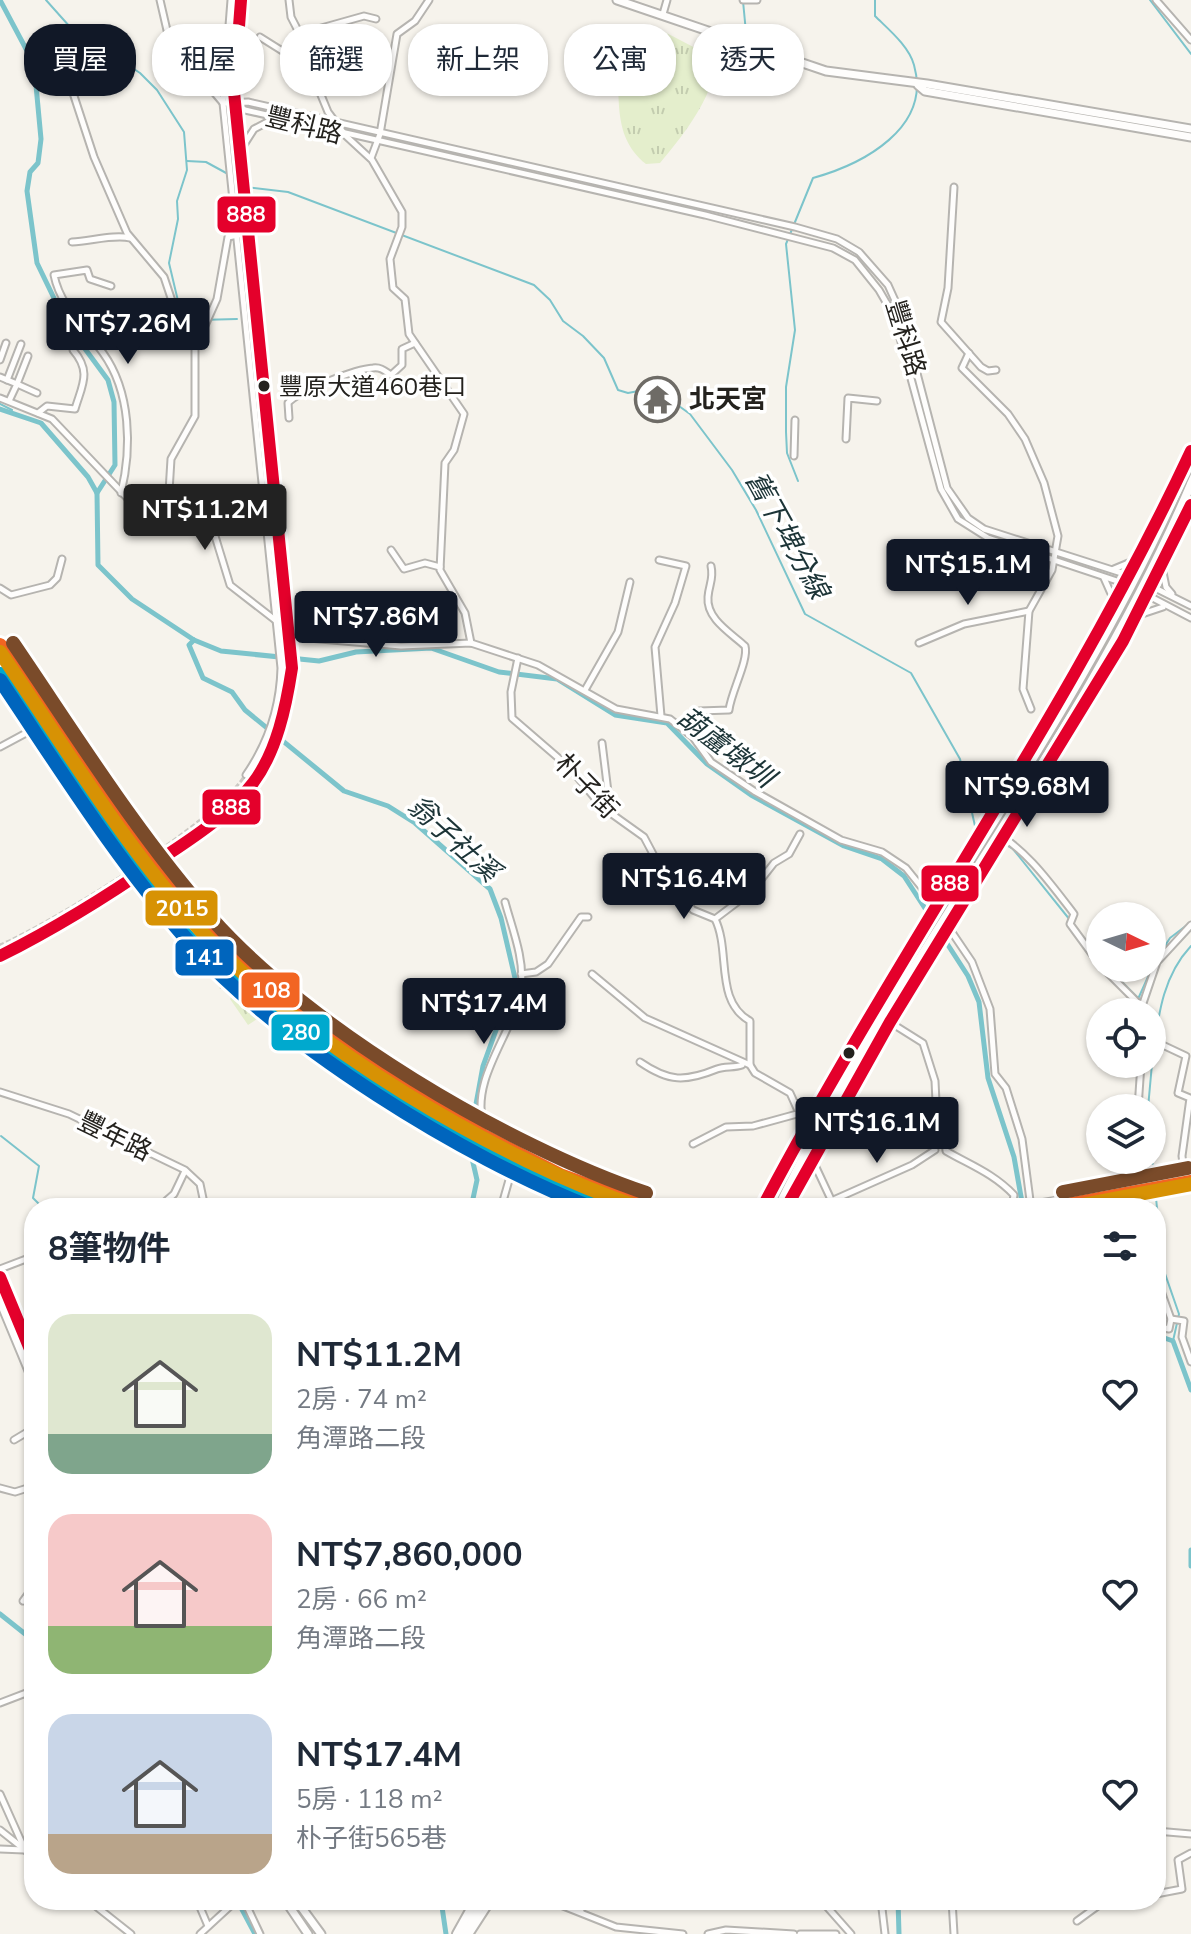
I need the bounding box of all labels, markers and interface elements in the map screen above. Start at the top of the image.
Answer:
chip: 買屋 [24,24,136,96]
chip: 租屋 [152,24,264,96]
chip: 篩選 [280,24,392,96]
chip: 新上架 [408,24,548,96]
chip: 公寓 [564,24,676,96]
chip: 透天 [692,24,804,96]
street label: 豐科路 [262,99,346,152]
line badge: 888 [216,195,277,234]
text: 888 [226,200,266,230]
street label: 豐科路 [877,296,934,381]
pin: NT$7.26M [45,298,211,366]
text: NT$7.26M [64,306,192,341]
place label: 豐原大道460巷口 [279,371,466,403]
temple icon: 北天宮 [634,375,682,423]
marker: 豐原大道460巷口 [256,378,272,394]
place label: 北天宮 [689,382,767,417]
water label: 舊下埤分線 [737,465,839,609]
pin: NT$11.2M [122,484,288,552]
text: NT$11.2M [141,492,269,527]
pin: NT$15.1M [885,539,1051,607]
text: NT$15.1M [904,547,1032,582]
pin: NT$7.86M [293,591,459,659]
text: NT$7.86M [312,599,440,634]
water label: 葫蘆墩圳 [669,699,785,799]
street label: 朴子街 [547,746,626,827]
pin: NT$9.68M [944,761,1110,829]
text: NT$9.68M [963,769,1091,804]
water label: 翁子社溪 [399,787,511,893]
line badge: 888 [201,788,262,826]
text: 888 [211,793,251,823]
pin: NT$16.4M [601,853,767,921]
text: NT$16.4M [620,861,748,896]
line badge: 888 [920,864,980,903]
text: 888 [930,869,970,899]
line badge: 2015 [144,889,219,927]
text: 2015 [156,894,208,924]
north arrow [1086,902,1166,982]
map controls [1086,902,1166,1174]
line badge: 141 [174,938,235,977]
text: 141 [184,943,224,973]
line badge: 108 [240,971,301,1009]
text: 108 [251,976,291,1006]
pin: NT$17.4M [401,978,567,1046]
text: NT$17.4M [420,986,548,1021]
button: locate [1086,998,1166,1078]
line badge: 280 [270,1013,331,1052]
text: 280 [281,1018,321,1048]
unlabelled marker [841,1045,857,1061]
button: layers [1086,1094,1166,1174]
pin: NT$16.1M [794,1097,960,1165]
street label: 豐年路 [72,1104,158,1169]
text: NT$16.1M [813,1105,941,1140]
icon: filters [1098,1224,1142,1268]
text: 8筆物件 [48,1226,170,1272]
text: NT$11.2M [296,1332,462,1378]
icon: home [112,1346,208,1442]
icon: heart [1098,1372,1142,1416]
text: 2房 · 74 m² [296,1382,427,1417]
text: 角潭路二段 [296,1421,426,1456]
text: NT$7,860,000 [296,1532,523,1578]
icon: home [112,1546,208,1642]
icon: heart [1098,1572,1142,1616]
text: 2房 · 66 m² [296,1582,427,1617]
text: 角潭路二段 [296,1621,426,1656]
text: NT$17.4M [296,1732,462,1778]
icon: home [112,1746,208,1842]
icon: heart [1098,1772,1142,1816]
text: 5房 · 118 m² [296,1782,443,1817]
text: 朴子街565巷 [296,1821,447,1856]

